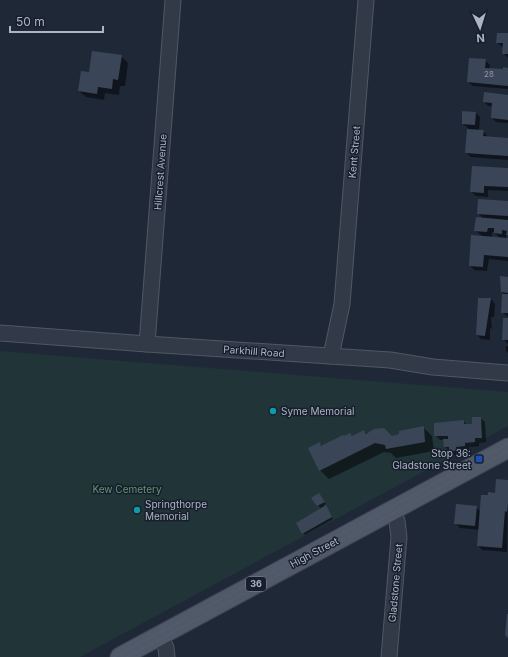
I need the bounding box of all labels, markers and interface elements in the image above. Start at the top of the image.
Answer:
scale bar [10,8,103,34]
north arrow [460,8,500,48]
text: 50 m [16,14,45,29]
text: N [476,31,485,45]
house number: 28 [484,69,494,79]
street label: Kent Street [346,125,362,179]
street label: Hillcrest Avenue [151,133,169,210]
street label: Parkhill Road [223,343,285,359]
place label: Syme Memorial [281,405,354,417]
marker: Syme Memorial [268,406,278,416]
place label: Stop 36: Gladstone Street [392,447,472,471]
marker: Stop 36: Gladstone Street [474,454,484,464]
park label: Kew Cemetery [92,483,162,495]
place label: Springthorpe Memorial [145,498,207,522]
marker: Springthorpe Memorial [132,505,142,515]
street label: High Street [288,534,341,570]
street label: Gladstone Street [386,542,404,623]
road number: 36 [246,577,266,591]

